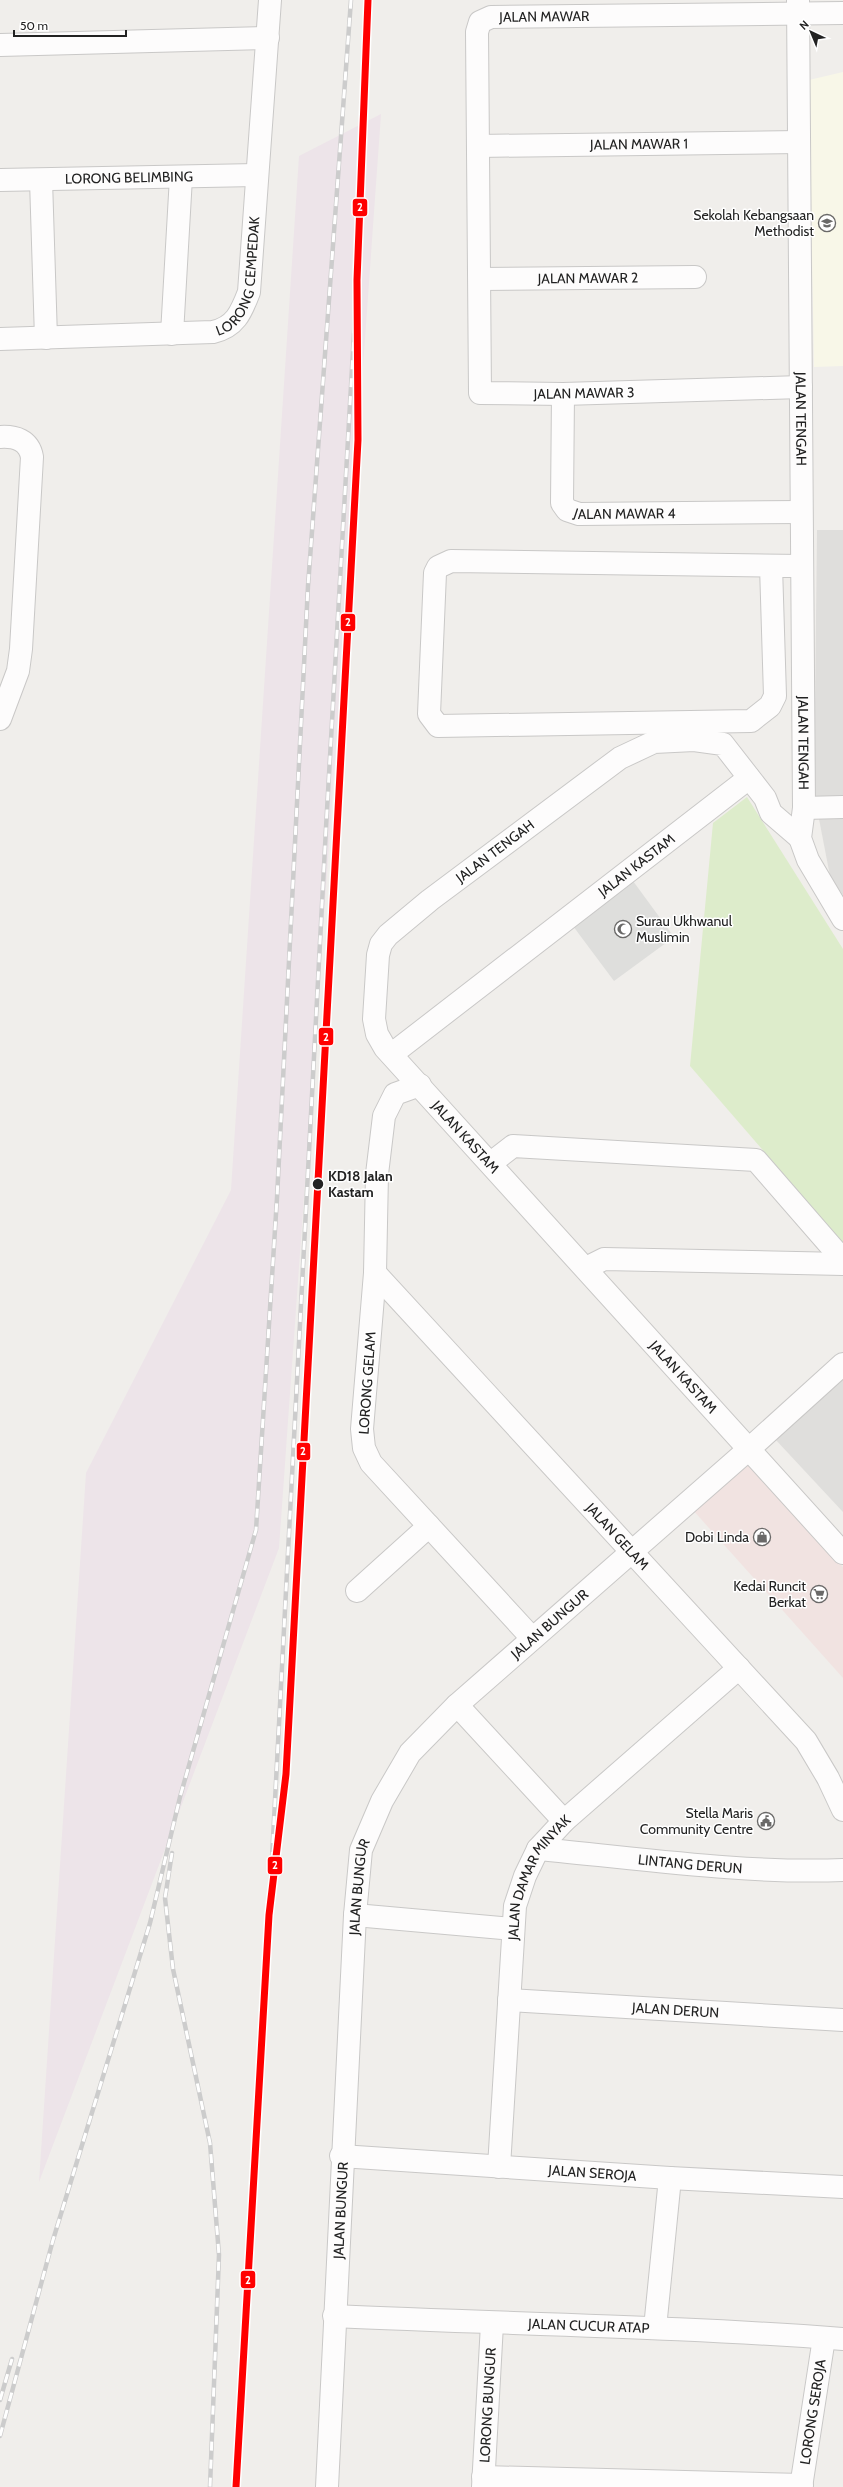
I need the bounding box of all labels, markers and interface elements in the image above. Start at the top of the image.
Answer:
street label: JALAN MAWAR [498,7,590,26]
scale bar [14,12,126,38]
north arrow [791,12,831,52]
text: N [796,17,812,33]
text: 50 m [20,18,48,33]
street label: JALAN MAWAR 1 [589,134,688,154]
street label: LORONG BELIMBING [65,167,193,188]
line badge: 2 [352,198,368,217]
text: 2 [357,200,363,214]
place label: Sekolah Kebangsaan Methodist [693,206,814,240]
school or university icon: Sekolah Kebangsaan Methodist [817,213,837,233]
street label: LORONG CEMPEDAK [213,216,263,340]
street label: JALAN MAWAR 2 [537,269,638,287]
street label: JALAN TENGAH [792,371,810,466]
street label: JALAN MAWAR 3 [532,383,635,403]
street label: JALAN MAWAR 4 [571,504,676,523]
line badge: 2 [340,613,356,632]
text: 2 [345,615,351,629]
street label: JALAN TENGAH [794,695,813,790]
street label: JALAN TENGAH [451,816,538,887]
street label: JALAN KASTAM [594,830,678,901]
place label: Surau Ukhwanul Muslimin [636,912,733,946]
mosque icon: Surau Ukhwanul Muslimin [613,919,633,939]
line badge: 2 [318,1027,334,1046]
text: 2 [323,1030,329,1044]
street label: JALAN KASTAM [427,1096,503,1177]
place label: KD18 Jalan Kastam [328,1167,393,1201]
marker: KD18 Jalan Kastam [311,1177,325,1191]
street label: LORONG GELAM [354,1331,380,1435]
street label: JALAN KASTAM [645,1336,721,1417]
line badge: 2 [296,1442,311,1461]
text: 2 [300,1444,306,1458]
street label: JALAN GELAM [581,1498,653,1574]
shop icon: Dobi Linda [752,1527,772,1547]
place label: Dobi Linda [685,1528,749,1546]
place label: Kedai Runcit Berkat [733,1577,806,1611]
supermarket icon: Kedai Runcit Berkat [809,1584,829,1604]
street label: JALAN BUNGUR [506,1585,592,1663]
place label: Stella Maris Community Centre [640,1804,753,1838]
street label: JALAN DAMAR MINYAK [504,1811,574,1942]
public building icon: Stella Maris Community Centre [756,1811,776,1831]
street label: JALAN BUNGUR [345,1835,374,1937]
street label: LINTANG DERUN [637,1850,743,1877]
line badge: 2 [267,1856,283,1875]
text: 2 [272,1858,278,1872]
street label: JALAN DERUN [631,1998,720,2022]
street label: JALAN BUNGUR [329,2161,352,2260]
street label: JALAN SEROJA [547,2161,637,2185]
line badge: 2 [240,2270,256,2289]
text: 2 [245,2273,251,2287]
street label: JALAN CUCUR ATAP [527,2314,650,2337]
street label: LORONG BUNGUR [475,2346,500,2463]
street label: LORONG SEROJA [796,2358,830,2466]

